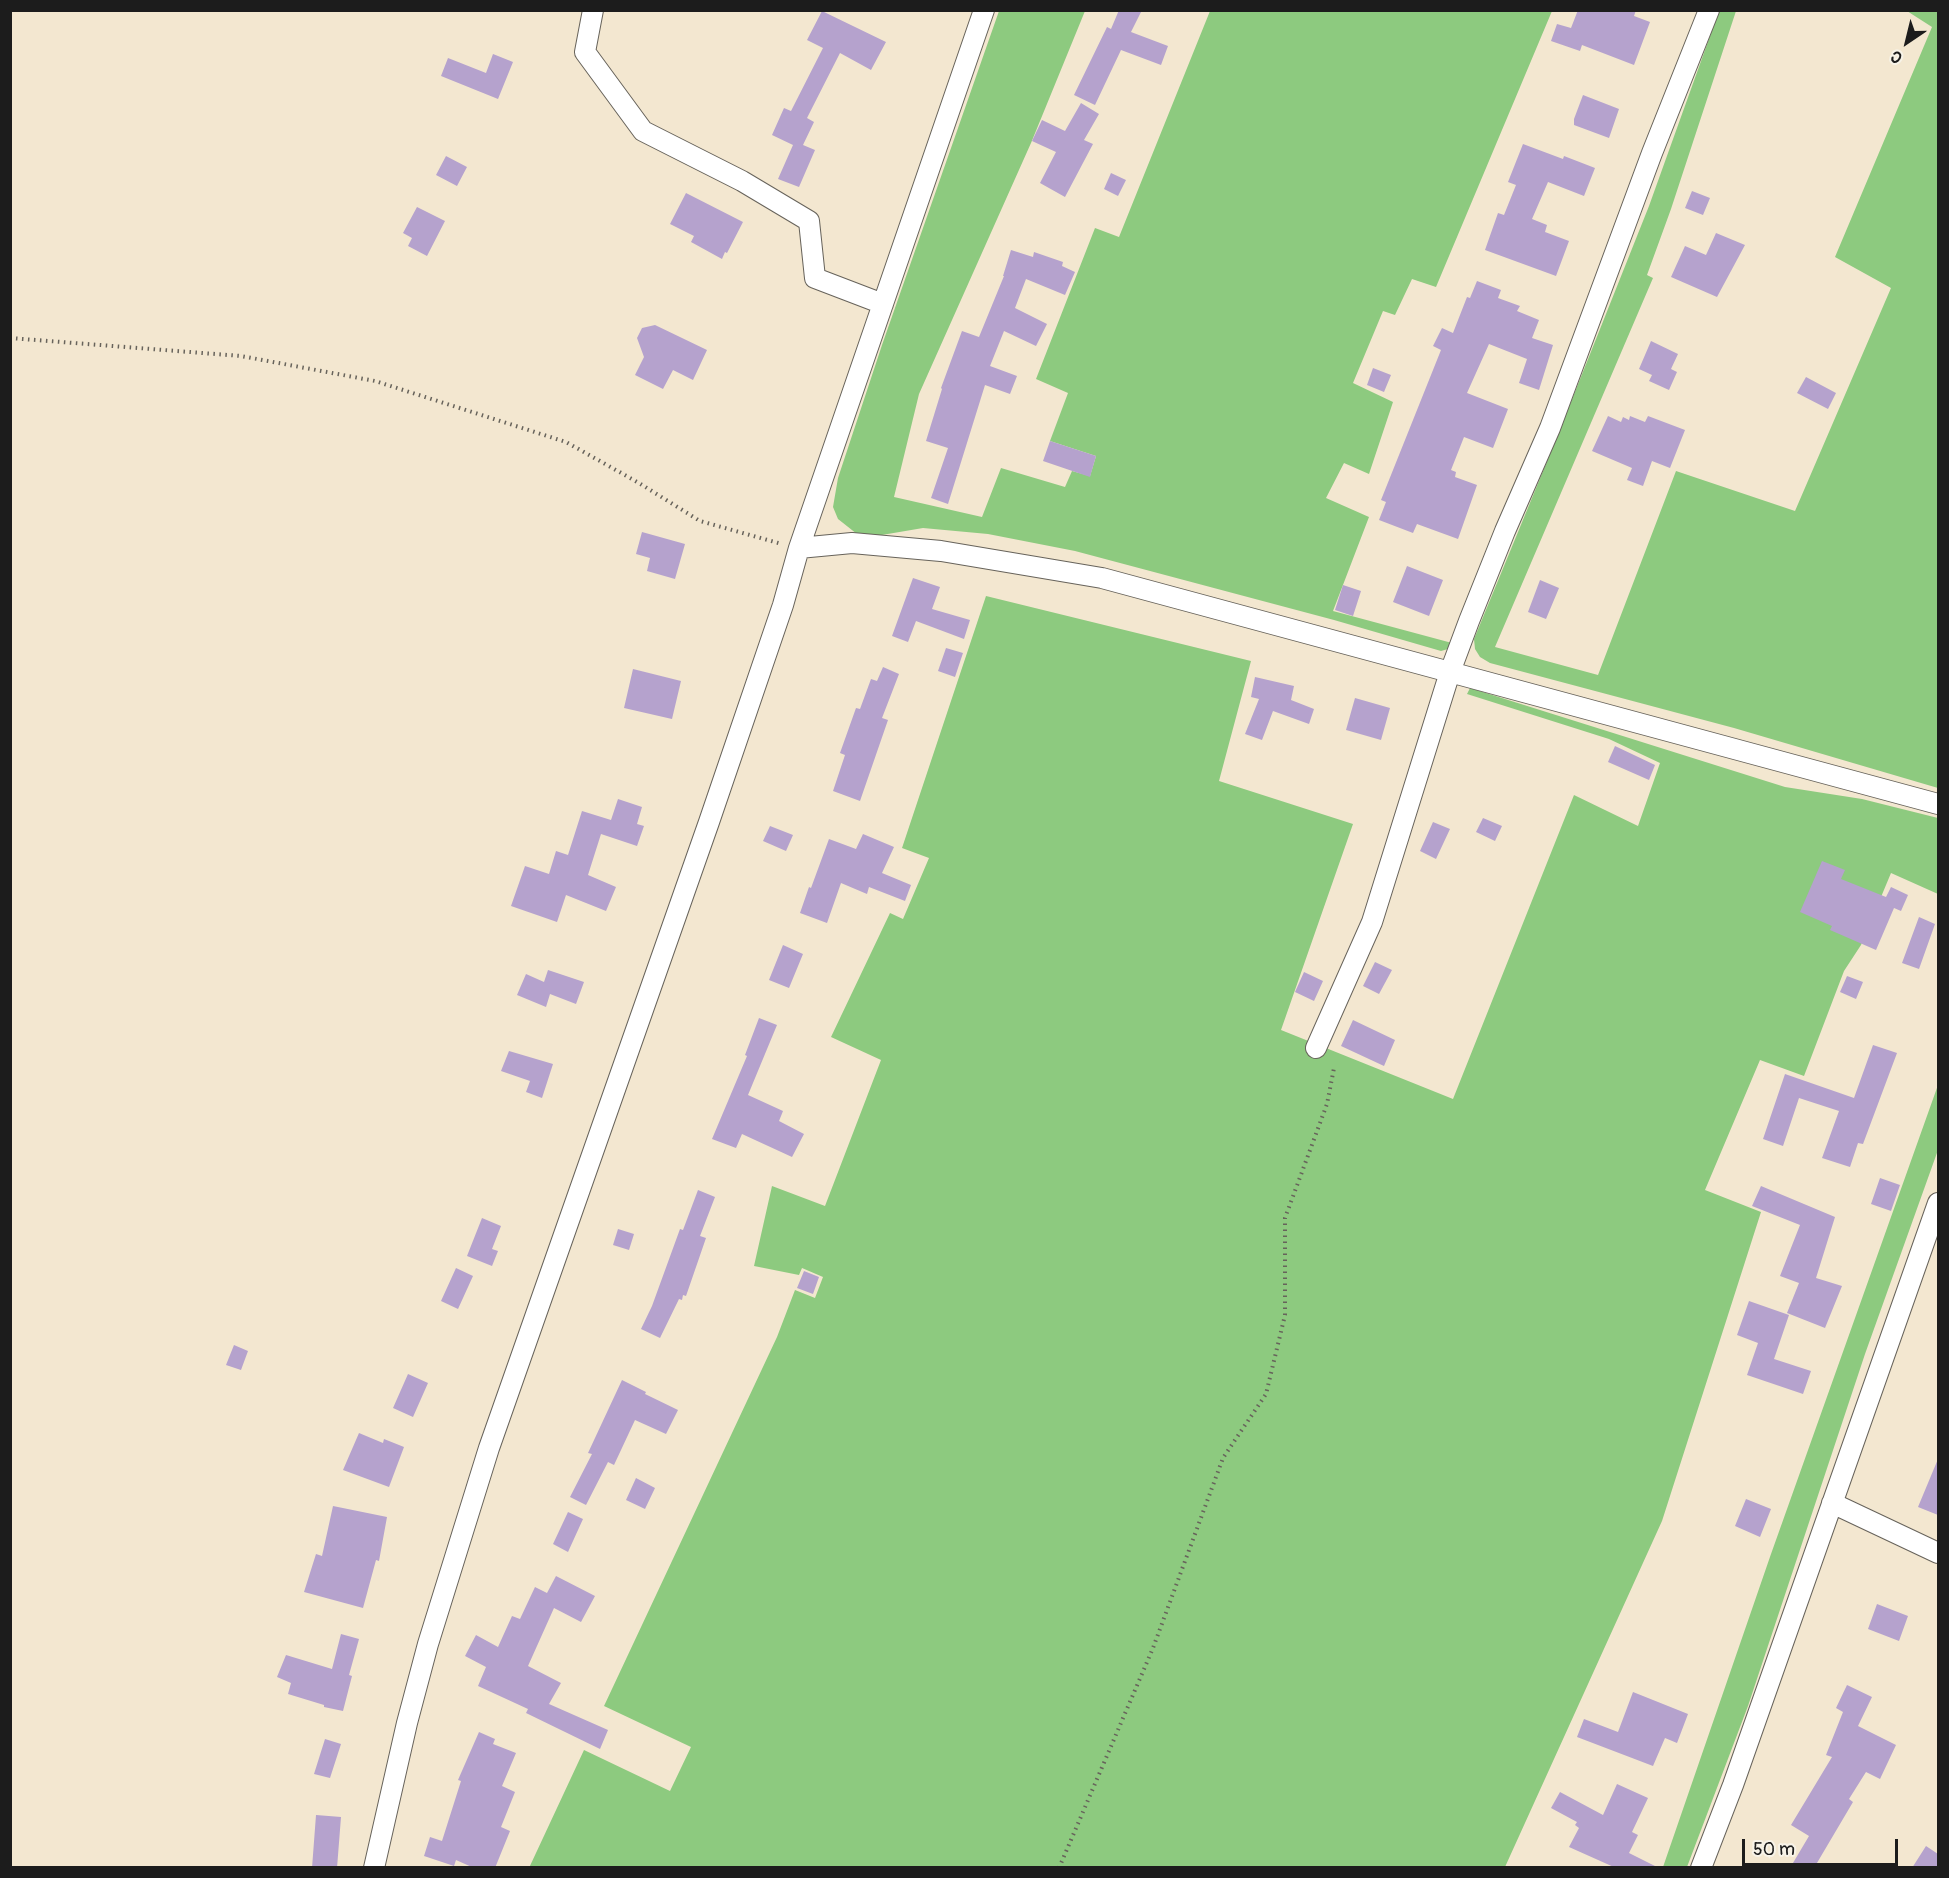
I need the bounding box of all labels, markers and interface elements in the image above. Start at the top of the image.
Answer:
north arrow [1877,12,1937,72]
text: С [1887,46,1906,68]
scale bar [1745,1827,1901,1865]
text: 50 m [1753,1838,1795,1861]

